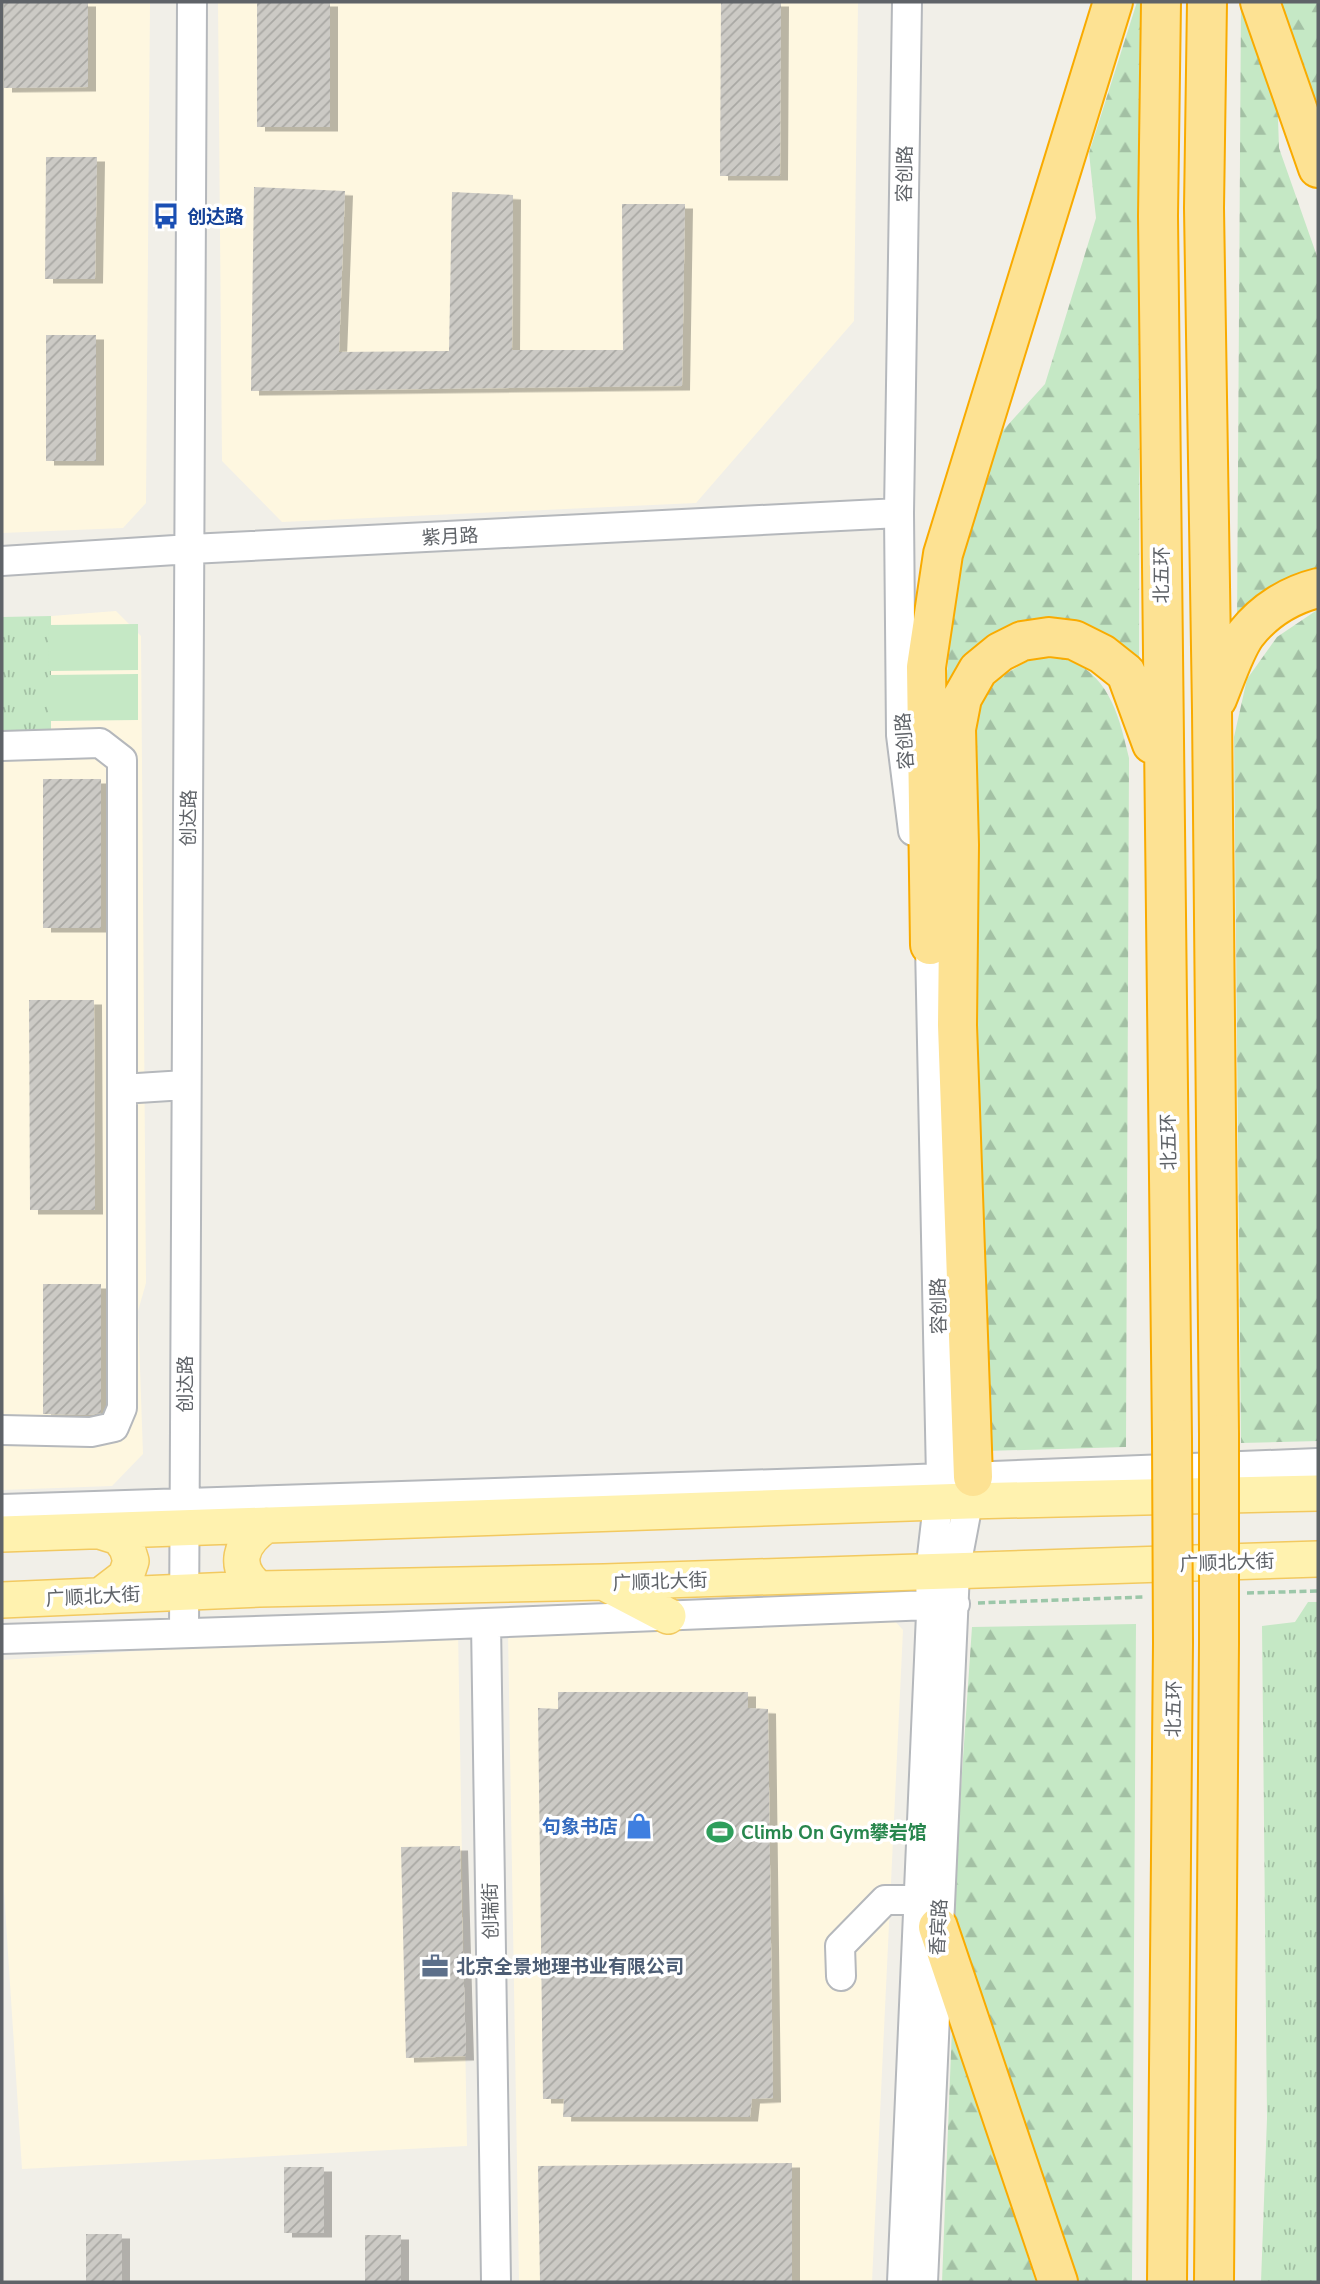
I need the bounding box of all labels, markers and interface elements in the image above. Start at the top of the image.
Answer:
street label: 容创路 [892,145,918,203]
bus stop icon: 创达路 [151,201,181,231]
place label: 创达路 [187,204,244,230]
street label: 紫月路 [421,523,479,551]
street label: 北五环 [1149,546,1175,604]
street label: 容创路 [890,712,920,770]
street label: 创达路 [176,789,202,847]
street label: 北五环 [1156,1113,1182,1171]
street label: 容创路 [926,1277,952,1335]
street label: 创达路 [173,1355,199,1413]
street label: 广顺北大街 [1179,1548,1275,1578]
street label: 广顺北大街 [612,1567,708,1597]
street label: 广顺北大街 [45,1582,141,1612]
street label: 北五环 [1161,1680,1187,1738]
shop icon: 句象书店 [624,1811,654,1841]
place label: 句象书店 [542,1814,618,1840]
sports icon: Climb On Gym攀岩馆 [705,1817,735,1847]
place label: Climb On Gym攀岩馆 [741,1820,927,1846]
street label: 创瑞街 [478,1882,504,1940]
street label: 香宾路 [925,1898,953,1956]
office icon: 北京全景地理书业有限公司 [420,1951,450,1981]
place label: 北京全景地理书业有限公司 [456,1954,684,1980]

